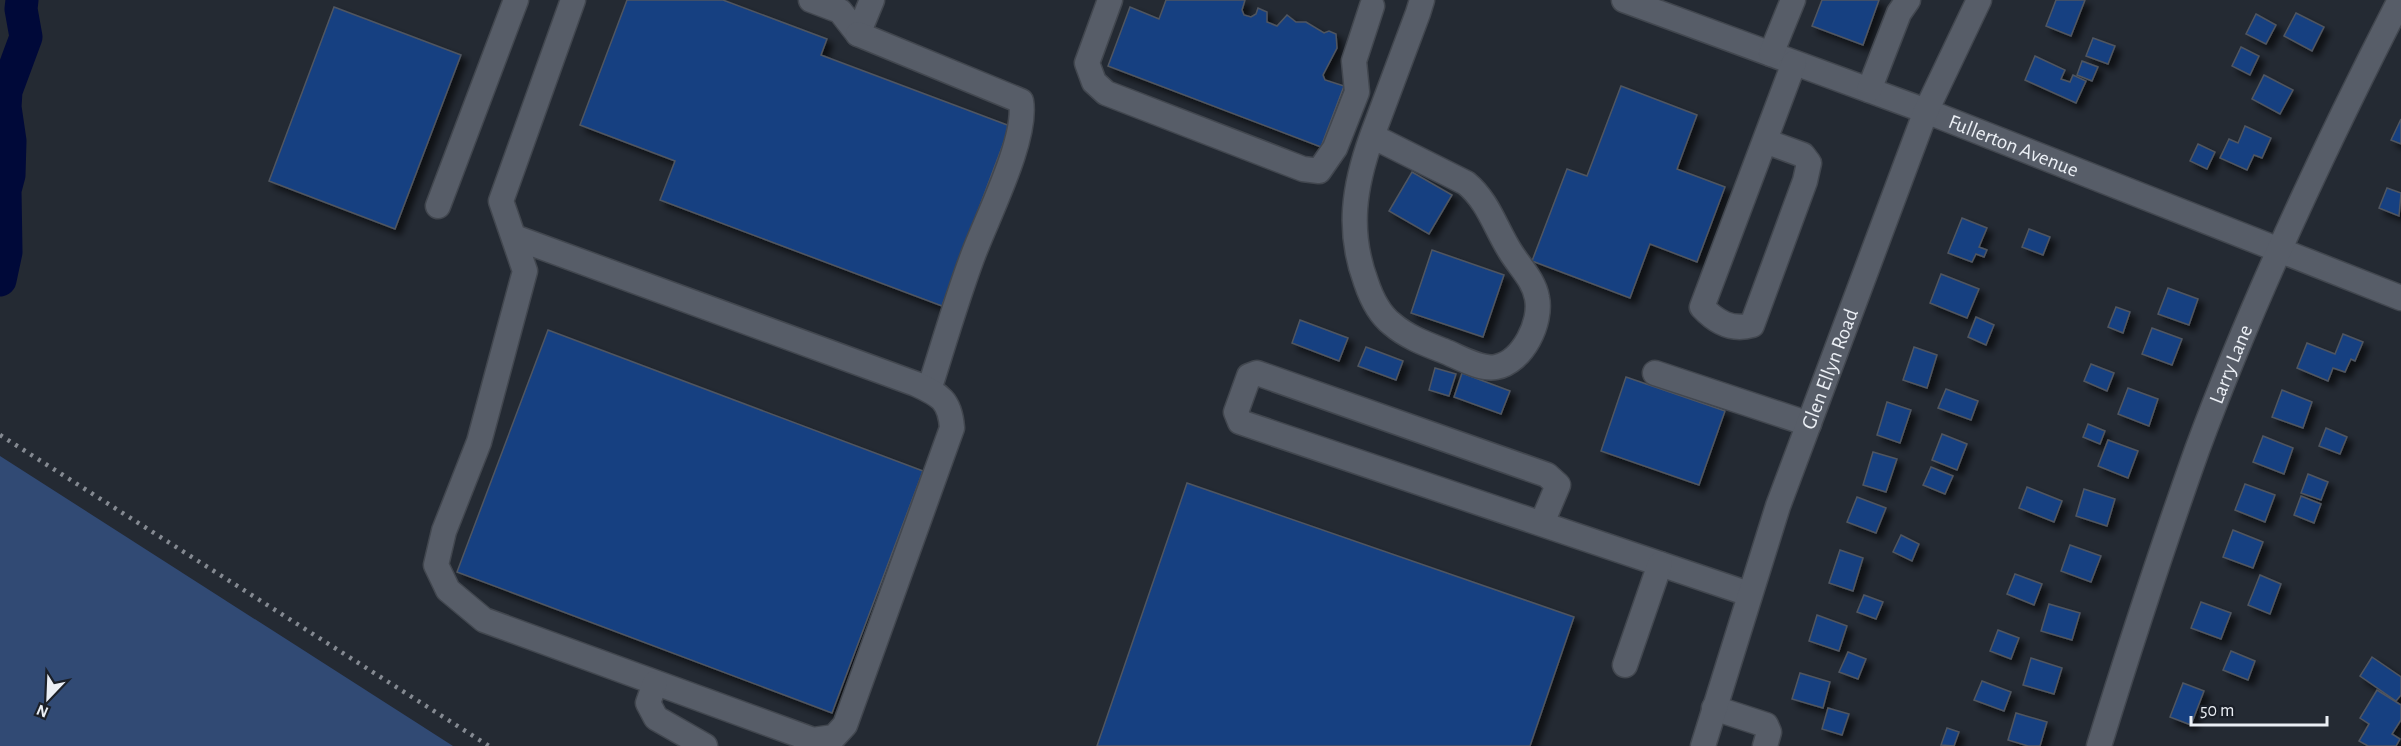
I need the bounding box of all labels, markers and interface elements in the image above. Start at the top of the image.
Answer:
street label: Fullerton Avenue [1946,111,2081,181]
street label: Glen Ellyn Road [1798,306,1862,432]
street label: Larry Lane [2206,322,2256,407]
north arrow [18,668,78,728]
scale bar [2191,689,2328,727]
text: N [34,701,51,720]
text: 50 m [2200,702,2234,720]

